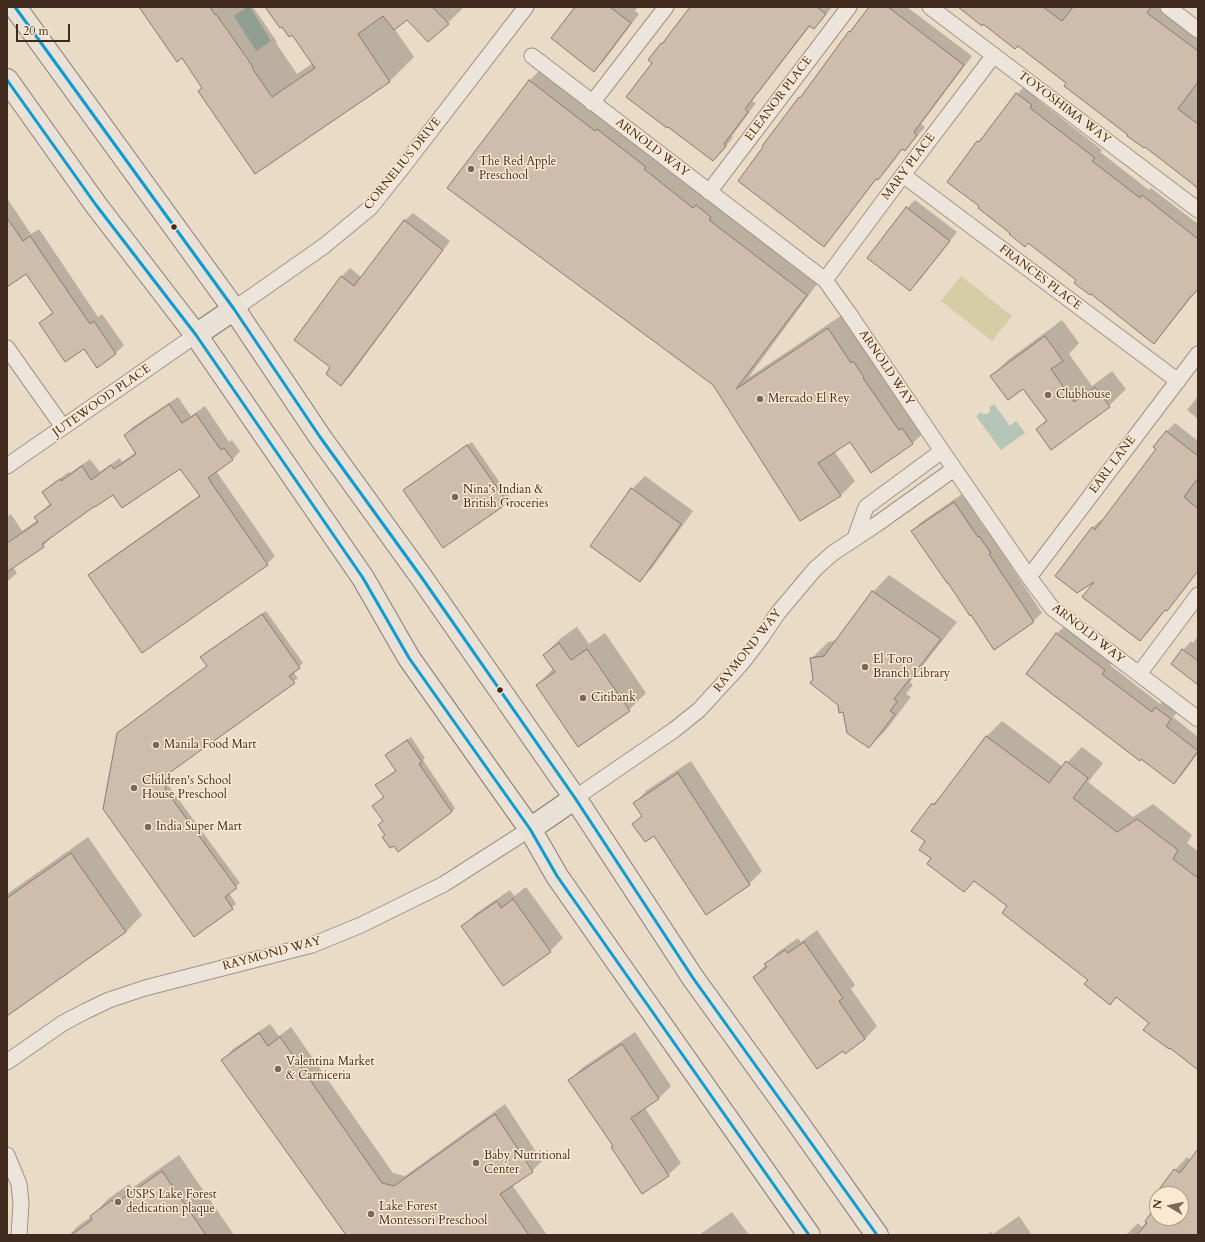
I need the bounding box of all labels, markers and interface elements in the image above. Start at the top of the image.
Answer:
scale bar [18,16,72,42]
text: 20 m [23,23,49,39]
street label: ELEANOR PLACE [742,54,816,144]
street label: TOYOSHIMA WAY [1015,68,1113,148]
street label: CORNELIUS DRIVE [361,115,445,213]
street label: ARNOLD WAY [612,116,692,180]
street label: MARY PLACE [879,131,939,203]
place label: The Red Apple Preschool [479,155,556,183]
marker: The Red Apple Preschool [466,164,476,174]
unlabelled marker [169,222,179,232]
street label: FRANCES PLACE [996,242,1084,314]
street label: ARNOLD WAY [855,327,917,409]
street label: JUTEWOOD PLACE [50,362,154,440]
place label: Clubhouse [1056,388,1110,402]
marker: Clubhouse [1043,390,1053,400]
place label: Mercado El Rey [768,392,850,406]
marker: Mercado El Rey [755,394,765,404]
street label: EARL LANE [1087,433,1139,497]
place label: Nina's Indian & British Groceries [463,483,548,511]
marker: Nina's Indian & British Groceries [450,492,460,502]
street label: ARNOLD WAY [1049,601,1127,667]
street label: RAYMOND WAY [711,607,785,695]
place label: El Toro Branch Library [873,653,950,681]
marker: El Toro Branch Library [860,662,870,672]
unlabelled marker [495,685,505,695]
place label: Citibank [591,691,636,705]
marker: Citibank [578,693,588,703]
place label: Manila Food Mart [164,738,256,752]
marker: Manila Food Mart [151,740,161,750]
place label: Children's School House Preschool [142,774,231,802]
marker: Children's School House Preschool [129,783,139,793]
place label: India Super Mart [156,820,242,834]
marker: India Super Mart [143,822,153,832]
street label: RAYMOND WAY [221,934,323,974]
place label: Valentina Market & Carniceria [286,1055,374,1083]
marker: Valentina Market & Carniceria [273,1064,283,1074]
place label: Baby Nutritional Center [484,1149,570,1177]
marker: Baby Nutritional Center [471,1158,481,1168]
north arrow [1149,1186,1189,1226]
place label: USPS Lake Forest dedication plaque [126,1188,217,1216]
marker: USPS Lake Forest dedication plaque [113,1197,123,1207]
text: N [1149,1198,1166,1210]
place label: Lake Forest Montessori Preschool [379,1200,487,1228]
marker: Lake Forest Montessori Preschool [366,1209,376,1219]

